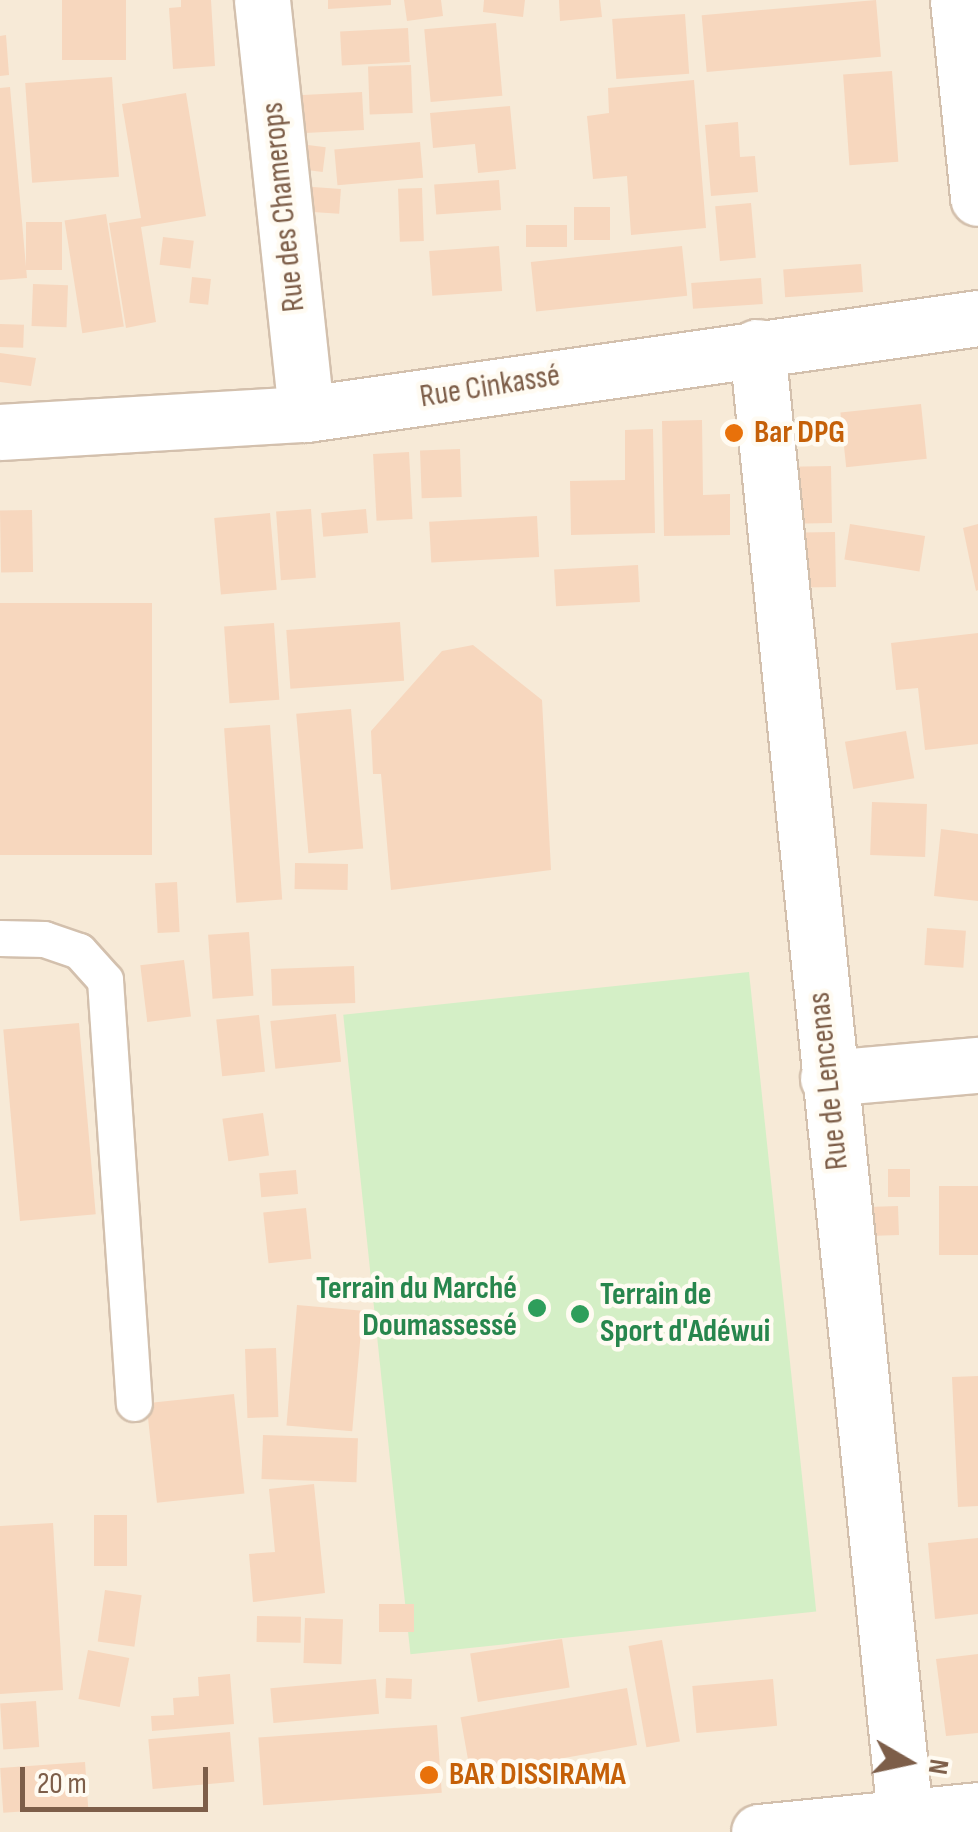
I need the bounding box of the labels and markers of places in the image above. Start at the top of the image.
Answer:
place label: Bar DPG [754,414,845,452]
marker: Bar DPG [723,422,745,444]
place label: Terrain du Marché Doumassessé [316,1271,517,1346]
place label: Terrain de Sport d'Adéwui [600,1277,770,1352]
marker: Terrain du Marché Doumassessé [526,1297,548,1319]
marker: Terrain de Sport d'Adéwui [569,1303,591,1325]
place label: BAR DISSIRAMA [449,1756,626,1794]
marker: BAR DISSIRAMA [418,1764,440,1786]

